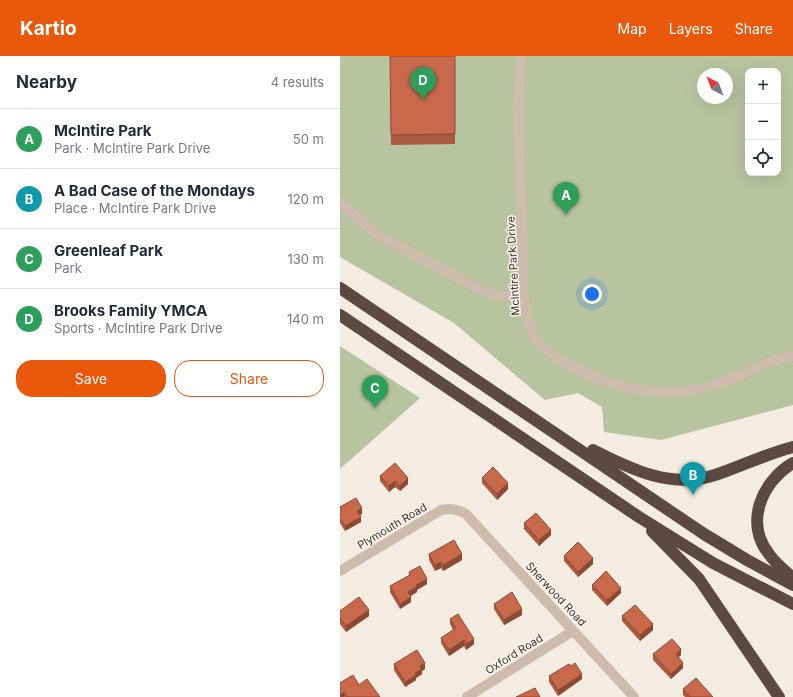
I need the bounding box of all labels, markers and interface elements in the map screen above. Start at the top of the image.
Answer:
text: Kartio [20,17,77,40]
text: Map [618,20,647,37]
text: Layers [669,20,713,37]
text: Share [735,20,773,37]
pin: D [410,67,436,100]
north arrow [697,68,733,104]
map controls [745,68,781,176]
button: + [745,68,781,104]
text: Nearby [16,72,77,92]
text: 4 results [271,74,324,90]
button: − [745,104,781,140]
text: McIntire Park [54,121,151,140]
text: A [24,131,34,147]
text: 50 m [293,131,324,147]
text: Park · McIntire Park Drive [54,140,210,156]
button: locate [745,140,781,176]
text: A Bad Case of the Mondays [54,181,255,200]
pin: A [553,182,579,215]
text: B [25,191,33,207]
text: 120 m [288,191,324,207]
text: Place · McIntire Park Drive [54,200,216,216]
street label: McIntire Park Drive [503,216,523,316]
text: Greenleaf Park [54,241,163,260]
text: C [24,251,34,267]
text: 130 m [287,251,324,267]
text: Park [54,260,82,276]
your location [582,284,602,304]
text: Brooks Family YMCA [54,301,207,320]
text: D [24,311,34,327]
text: 140 m [287,311,324,327]
text: Sports · McIntire Park Drive [54,320,223,336]
button: Save [16,360,166,397]
button: Share [174,360,324,397]
pin: C [362,375,388,408]
pin: B [680,462,706,495]
street label: Plymouth Road [355,500,429,552]
street label: Sherwood Road [523,559,589,629]
street label: Oxford Road [483,631,545,677]

